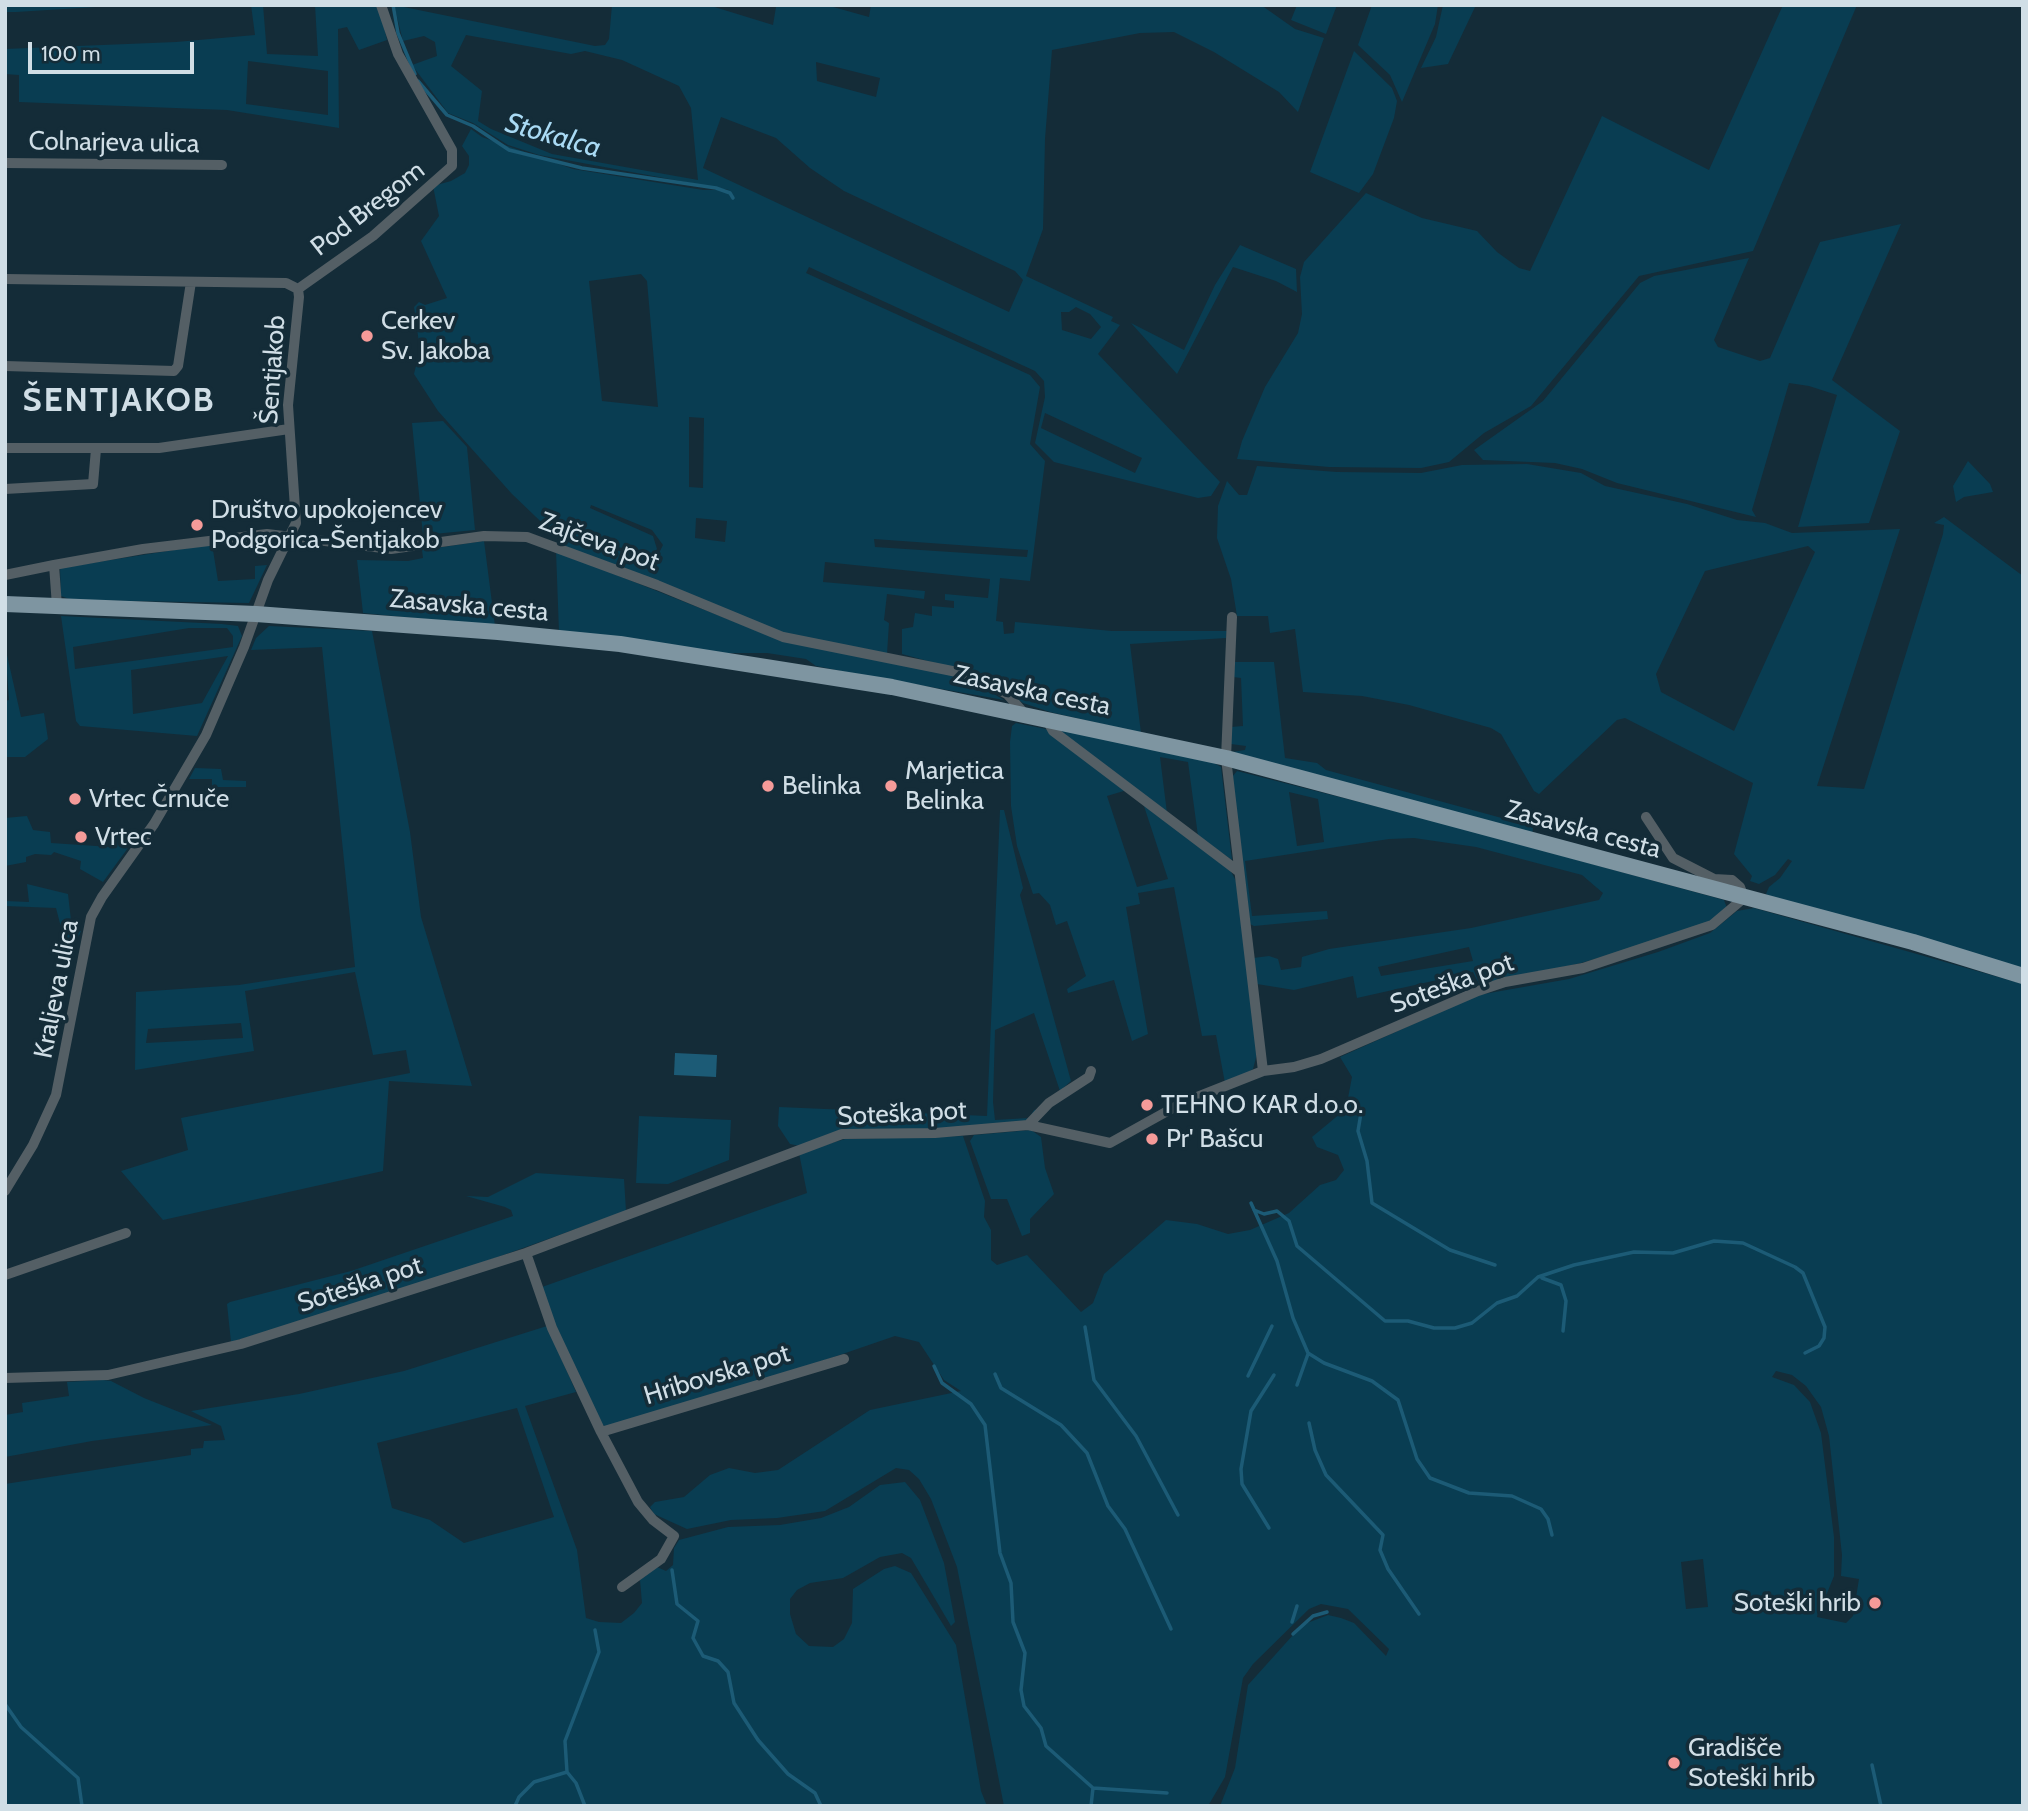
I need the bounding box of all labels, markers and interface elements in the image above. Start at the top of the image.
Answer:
scale bar [32,28,198,72]
text: 100 m [41,41,100,66]
water label: Stokalca [501,106,605,166]
street label: Colnarjeva ulica [28,126,200,160]
street label: Pod Bregom [305,155,431,263]
place label: Cerkev Sv. Jakoba [381,305,490,366]
street label: Šentjakob [254,314,292,426]
marker: Cerkev Sv. Jakoba [359,328,375,344]
district label: ŠENTJAKOB [24,381,214,421]
place label: Društvo upokojencev Podgorica-Šentjakob [211,494,443,556]
street label: Zajčeva pot [535,506,663,578]
marker: Društvo upokojencev Podgorica-Šentjakob [189,517,205,533]
street label: Zasavska cesta [388,584,550,628]
street label: Zasavska cesta [951,659,1113,723]
place label: Marjetica Belinka [905,755,1004,816]
place label: Belinka [782,770,861,802]
marker: Belinka [760,778,776,794]
marker: Marjetica Belinka [883,778,899,794]
place label: Vrtec Črnuče [89,783,229,815]
marker: Vrtec Črnuče [67,791,83,807]
street label: Zasavska cesta [1502,794,1664,866]
place label: Vrtec [95,821,152,853]
marker: Vrtec [73,829,89,845]
street label: Kraljeva ulica [28,917,86,1061]
street label: Soteška pot [1386,947,1518,1021]
place label: TEHNO KAR d.o.o. [1161,1089,1363,1121]
street label: Soteška pot [837,1095,967,1133]
marker: TEHNO KAR d.o.o. [1139,1097,1155,1113]
place label: Pr' Bašcu [1166,1123,1263,1155]
marker: Pr' Bašcu [1144,1131,1160,1147]
street label: Soteška pot [294,1250,426,1320]
street label: Hribovska pot [640,1338,794,1412]
place label: Soteški hrib [1734,1587,1861,1619]
marker: Soteški hrib [1867,1595,1883,1611]
place label: Gradišče Soteški hrib [1688,1732,1815,1794]
marker: Gradišče Soteški hrib [1666,1755,1682,1771]

